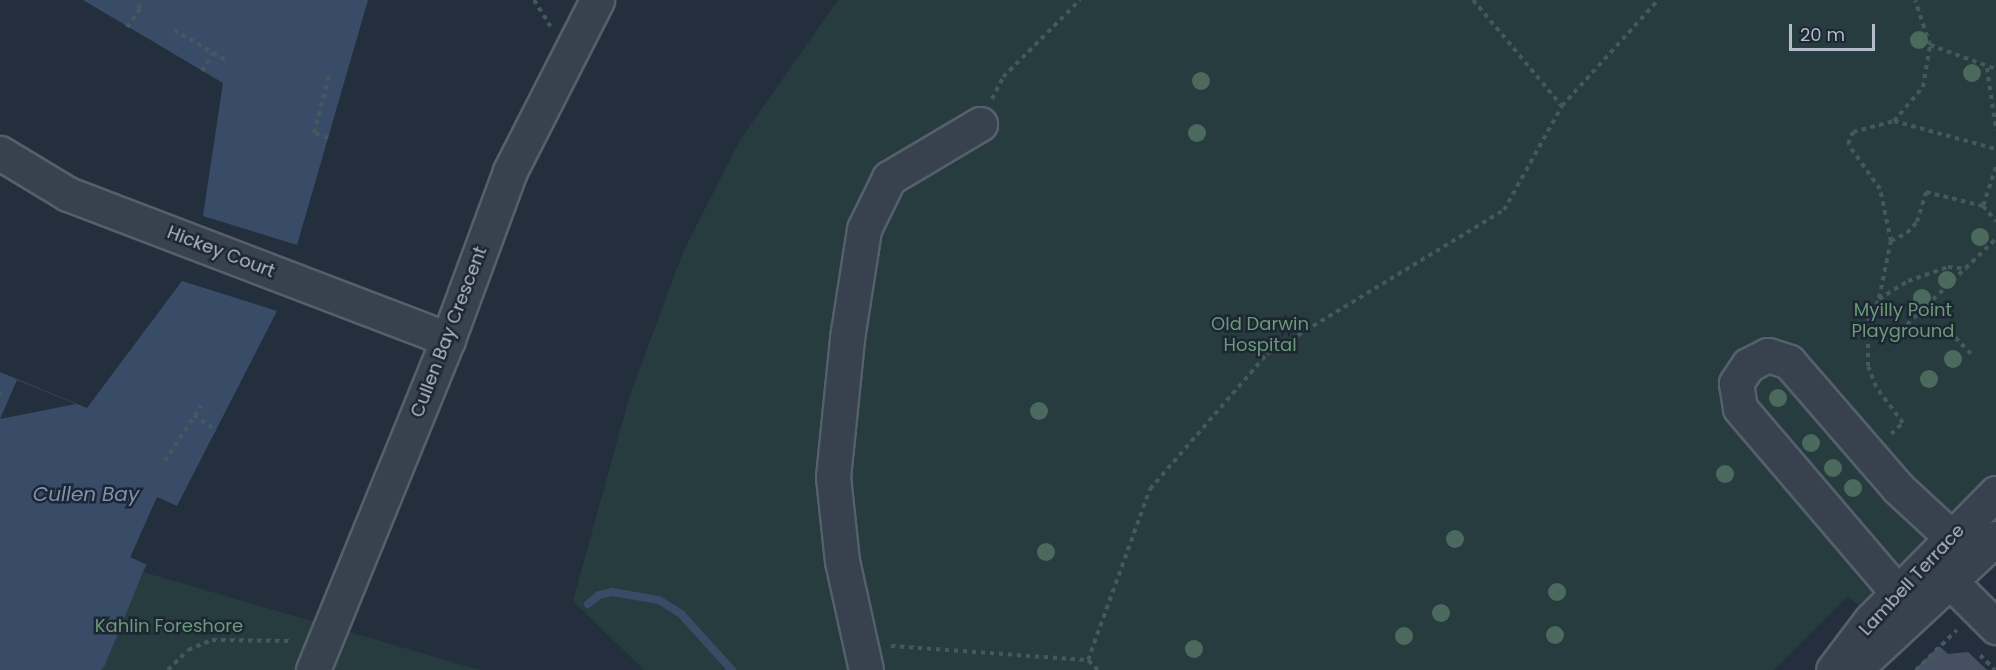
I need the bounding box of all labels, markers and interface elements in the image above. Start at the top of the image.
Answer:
scale bar [1792,12,1878,50]
text: 20 m [1800,22,1845,47]
street label: Hickey Court [164,222,278,282]
street label: Cullen Bay Crescent [406,244,492,420]
park label: Myilly Point Playground [1852,300,1954,342]
park label: Old Darwin Hospital [1211,314,1309,356]
water label: Cullen Bay [33,482,139,506]
street label: Lambell Terrace [1855,520,1969,640]
park label: Kahlin Foreshore [95,615,243,637]

